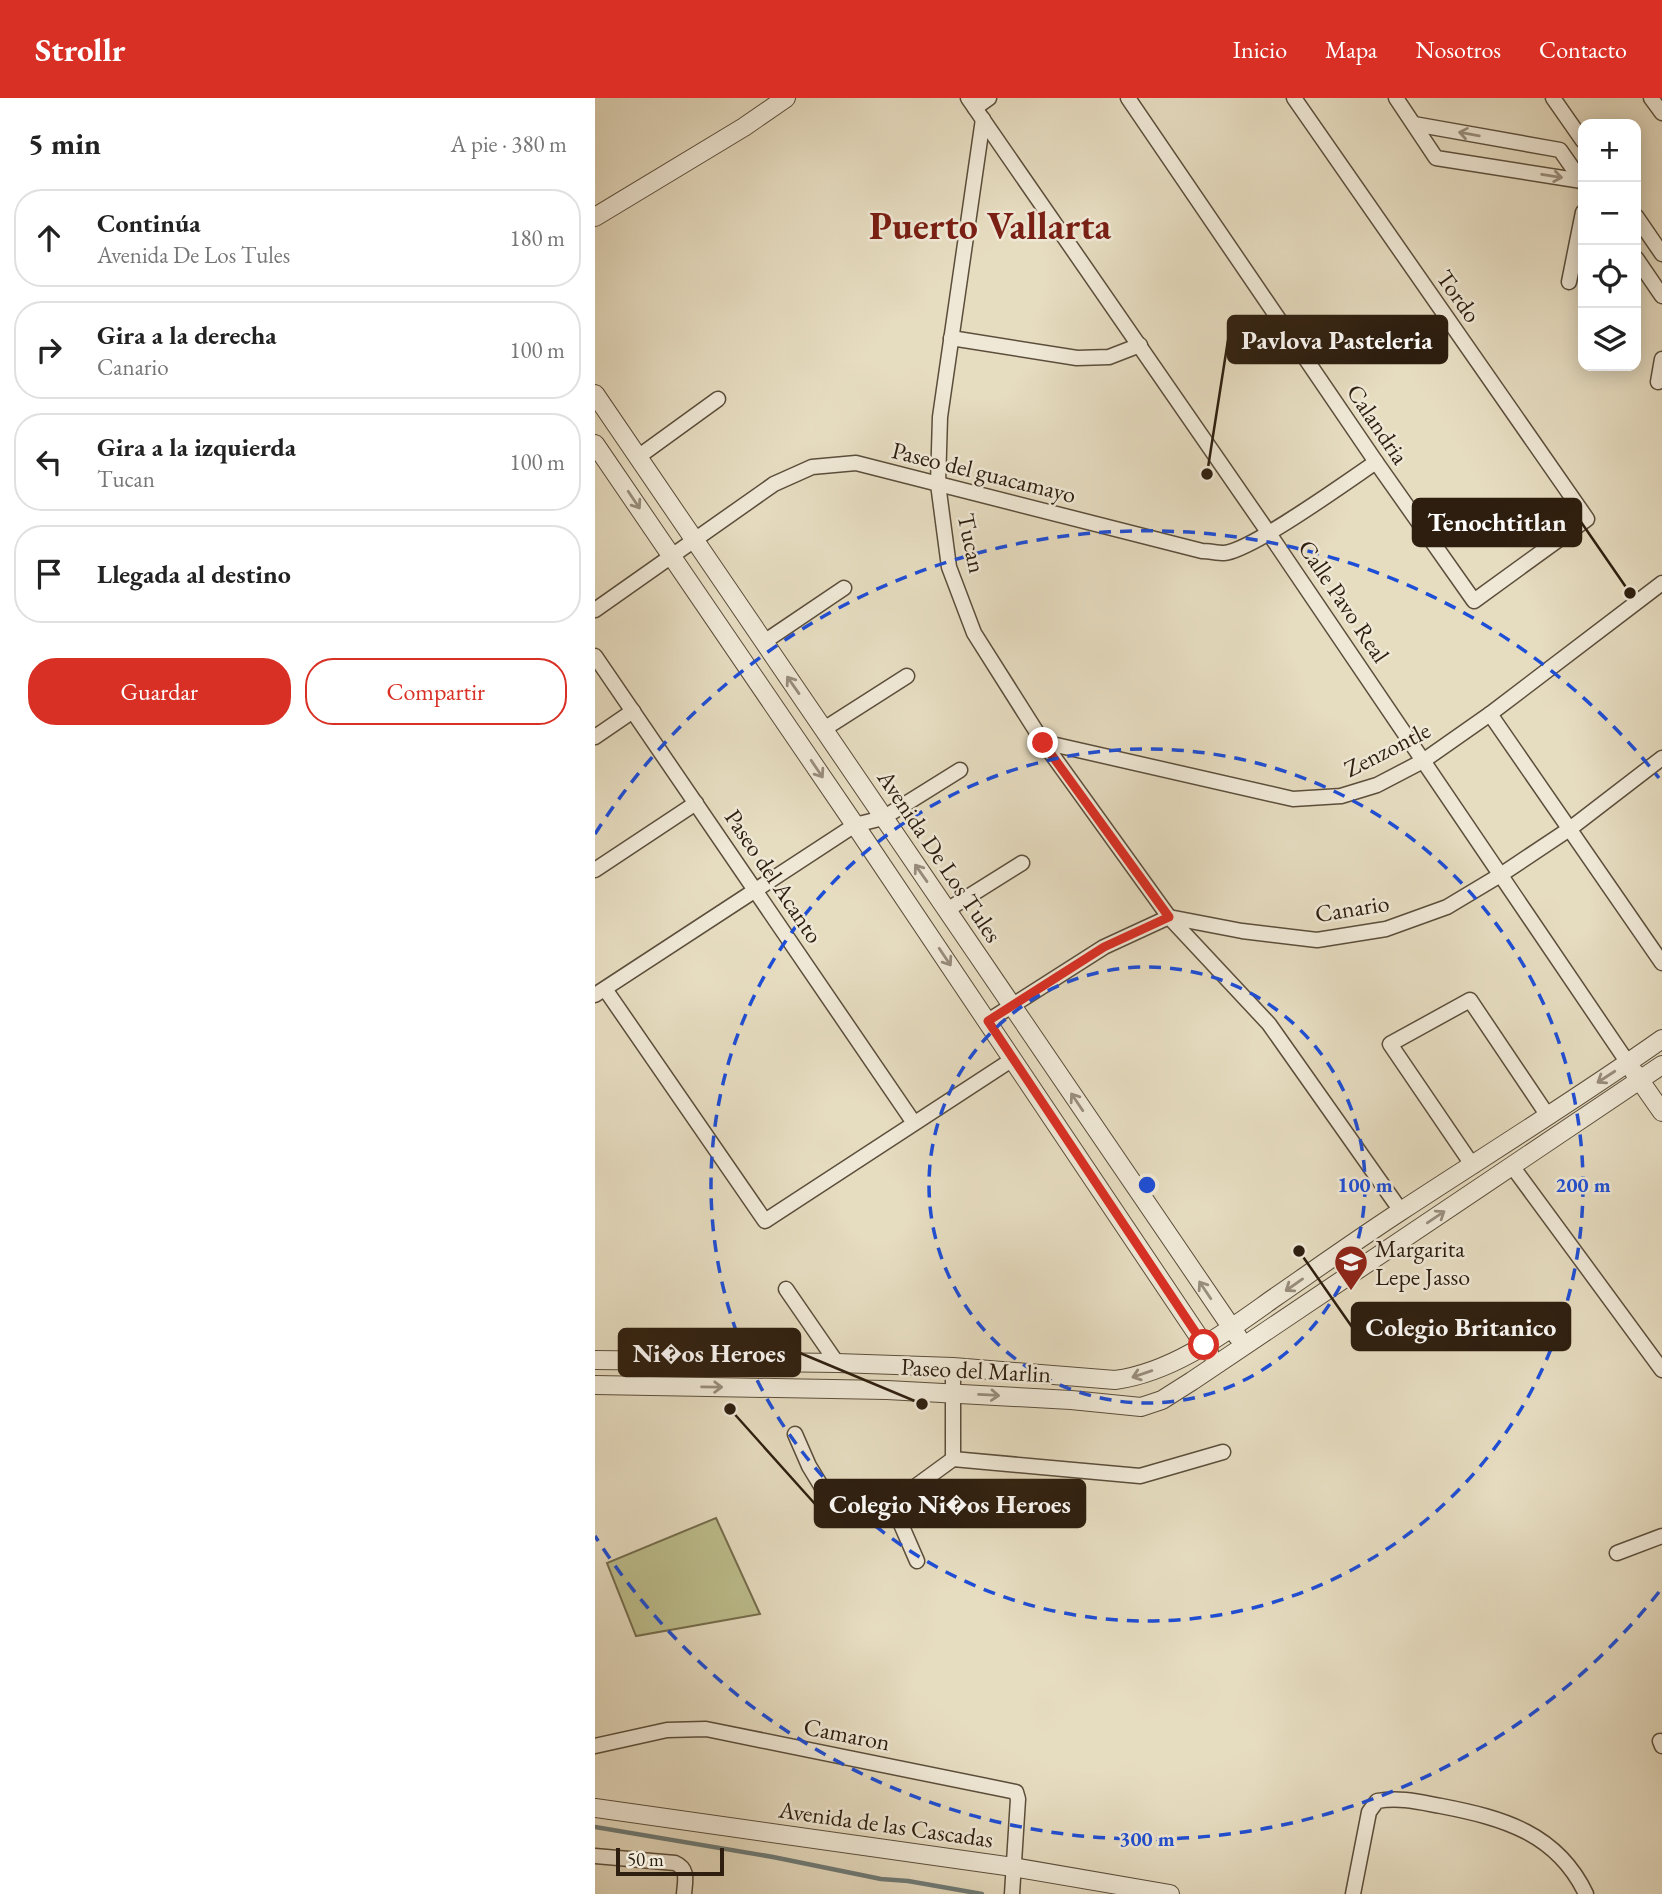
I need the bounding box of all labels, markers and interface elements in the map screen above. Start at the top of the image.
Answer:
text: Strollr [35,28,126,71]
text: Inicio [1233,34,1287,65]
text: Mapa [1325,34,1377,65]
text: Nosotros [1415,34,1501,65]
text: Contacto [1539,34,1627,65]
map controls [1578,119,1641,371]
button: + [1578,119,1641,182]
text: 5 min [28,124,101,163]
one-way arrow [1458,127,1481,140]
text: A pie · 380 m [451,129,567,159]
one-way arrow [1540,170,1563,183]
button: − [1578,182,1641,245]
district label: Puerto Vallarta [869,201,1111,250]
text: Continúa [97,206,201,240]
icon: ahead [30,219,68,257]
text: 180 m [509,223,565,253]
text: Avenida De Los Tules [97,240,290,270]
button: locate [1578,245,1641,308]
street label: Tordo [1430,264,1488,329]
button: layers [1578,308,1641,371]
callout: Pavlova Pasteleria [1228,316,1447,363]
text: Gira a la derecha [97,318,277,352]
text: Pavlova Pasteleria [1241,323,1433,357]
icon: right [30,331,68,369]
text: 100 m [509,335,565,365]
text: Canario [97,352,169,382]
street label: Calandria [1340,378,1416,470]
text: Gira a la izquierda [97,430,296,464]
street label: Paseo del guacamayo [889,434,1079,510]
icon: left [30,443,68,481]
text: 100 m [509,447,565,477]
text: Tucan [97,464,155,494]
one-way arrow [627,490,641,509]
callout: Tenochtitlan [1413,499,1581,546]
text: Tenochtitlan [1427,505,1567,539]
street label: Tucan [951,510,994,576]
street label: Calle Pavo Real [1291,534,1397,669]
icon: arrive [30,555,68,593]
text: Llegada al destino [97,557,291,591]
button: Guardar [28,658,291,725]
button: Compartir [305,658,567,725]
one-way arrow [786,676,800,695]
street label: Zenzontle [1339,714,1435,784]
route end [1027,727,1058,758]
one-way arrow [810,759,824,778]
street label: Avenida De Los Tules [870,763,1009,948]
street label: Paseo del Acanto [718,803,830,949]
one-way arrow [914,864,928,883]
street label: Canario [1313,887,1391,929]
one-way arrow [938,947,952,967]
one-way arrow [1597,1070,1616,1084]
one-way arrow [1070,1093,1084,1112]
text: 100 m [1337,1171,1393,1198]
text: 200 m [1555,1171,1611,1198]
centre of rings [1135,1173,1159,1197]
one-way arrow [1426,1210,1445,1224]
place label: Margarita Lepe Jasso [1375,1233,1470,1292]
school or university icon: Margarita Lepe Jasso [1332,1243,1370,1292]
one-way arrow [1285,1278,1304,1292]
one-way arrow [1198,1280,1212,1300]
callout: Colegio Britanico [1352,1303,1570,1350]
text: Colegio Britanico [1366,1310,1556,1344]
callout: Ni�os Heroes [619,1329,800,1376]
route start [1188,1329,1219,1360]
text: Ni�os Heroes [633,1336,786,1370]
street label: Paseo del Marlin [900,1351,1052,1389]
one-way arrow [1131,1368,1153,1381]
one-way arrow [700,1380,723,1394]
one-way arrow [977,1389,1000,1402]
callout: Colegio Ni�os Heroes [815,1480,1085,1527]
text: Colegio Ni�os Heroes [829,1487,1071,1521]
street label: Camaron [801,1710,893,1758]
street label: Avenida de las Cascadas [776,1793,995,1854]
text: 300 m [1119,1825,1175,1852]
scale bar [616,1845,725,1877]
text: 50 m [627,1847,664,1872]

